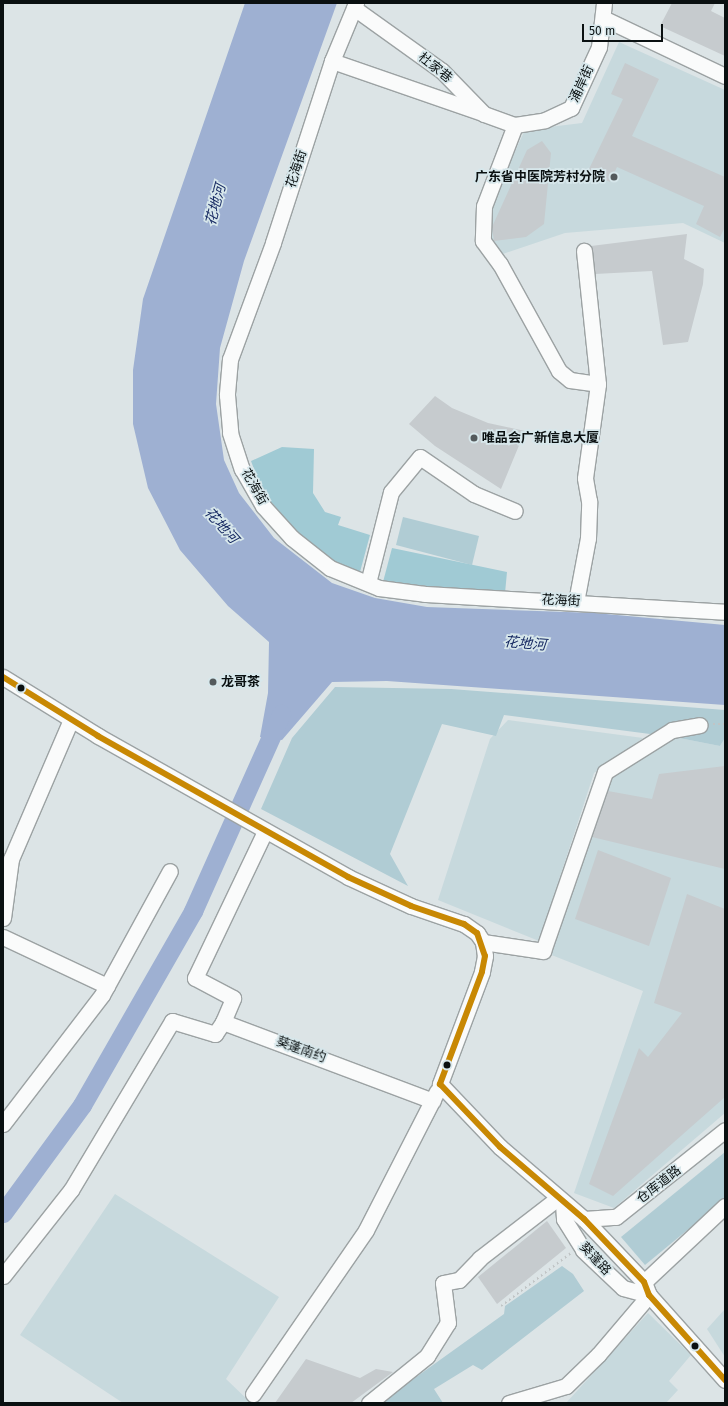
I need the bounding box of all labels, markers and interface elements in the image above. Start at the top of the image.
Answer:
scale bar [584,16,665,42]
text: 50 m [589,24,615,38]
street label: 杜家巷 [415,50,455,86]
street label: 涌岸街 [567,63,597,105]
street label: 花海街 [284,148,310,190]
place label: 广东省中医院芳村分院 [475,169,605,185]
marker: 广东省中医院芳村分院 [608,171,620,183]
water label: 花地河 [202,183,230,227]
place label: 唯品会广新信息大厦 [482,430,599,446]
marker: 唯品会广新信息大厦 [469,433,479,443]
street label: 花海街 [237,466,271,508]
water label: 花地河 [201,505,241,547]
street label: 花海街 [541,592,581,610]
water label: 花地河 [503,634,547,654]
place label: 龙哥茶 [221,674,260,690]
marker: 龙哥茶 [208,677,218,687]
unlabelled marker [16,683,26,693]
street label: 葵蓬南约 [274,1034,328,1066]
unlabelled marker [442,1060,452,1070]
street label: 仓库道路 [634,1163,684,1207]
street label: 葵蓬路 [576,1239,614,1279]
unlabelled marker [690,1341,700,1351]

